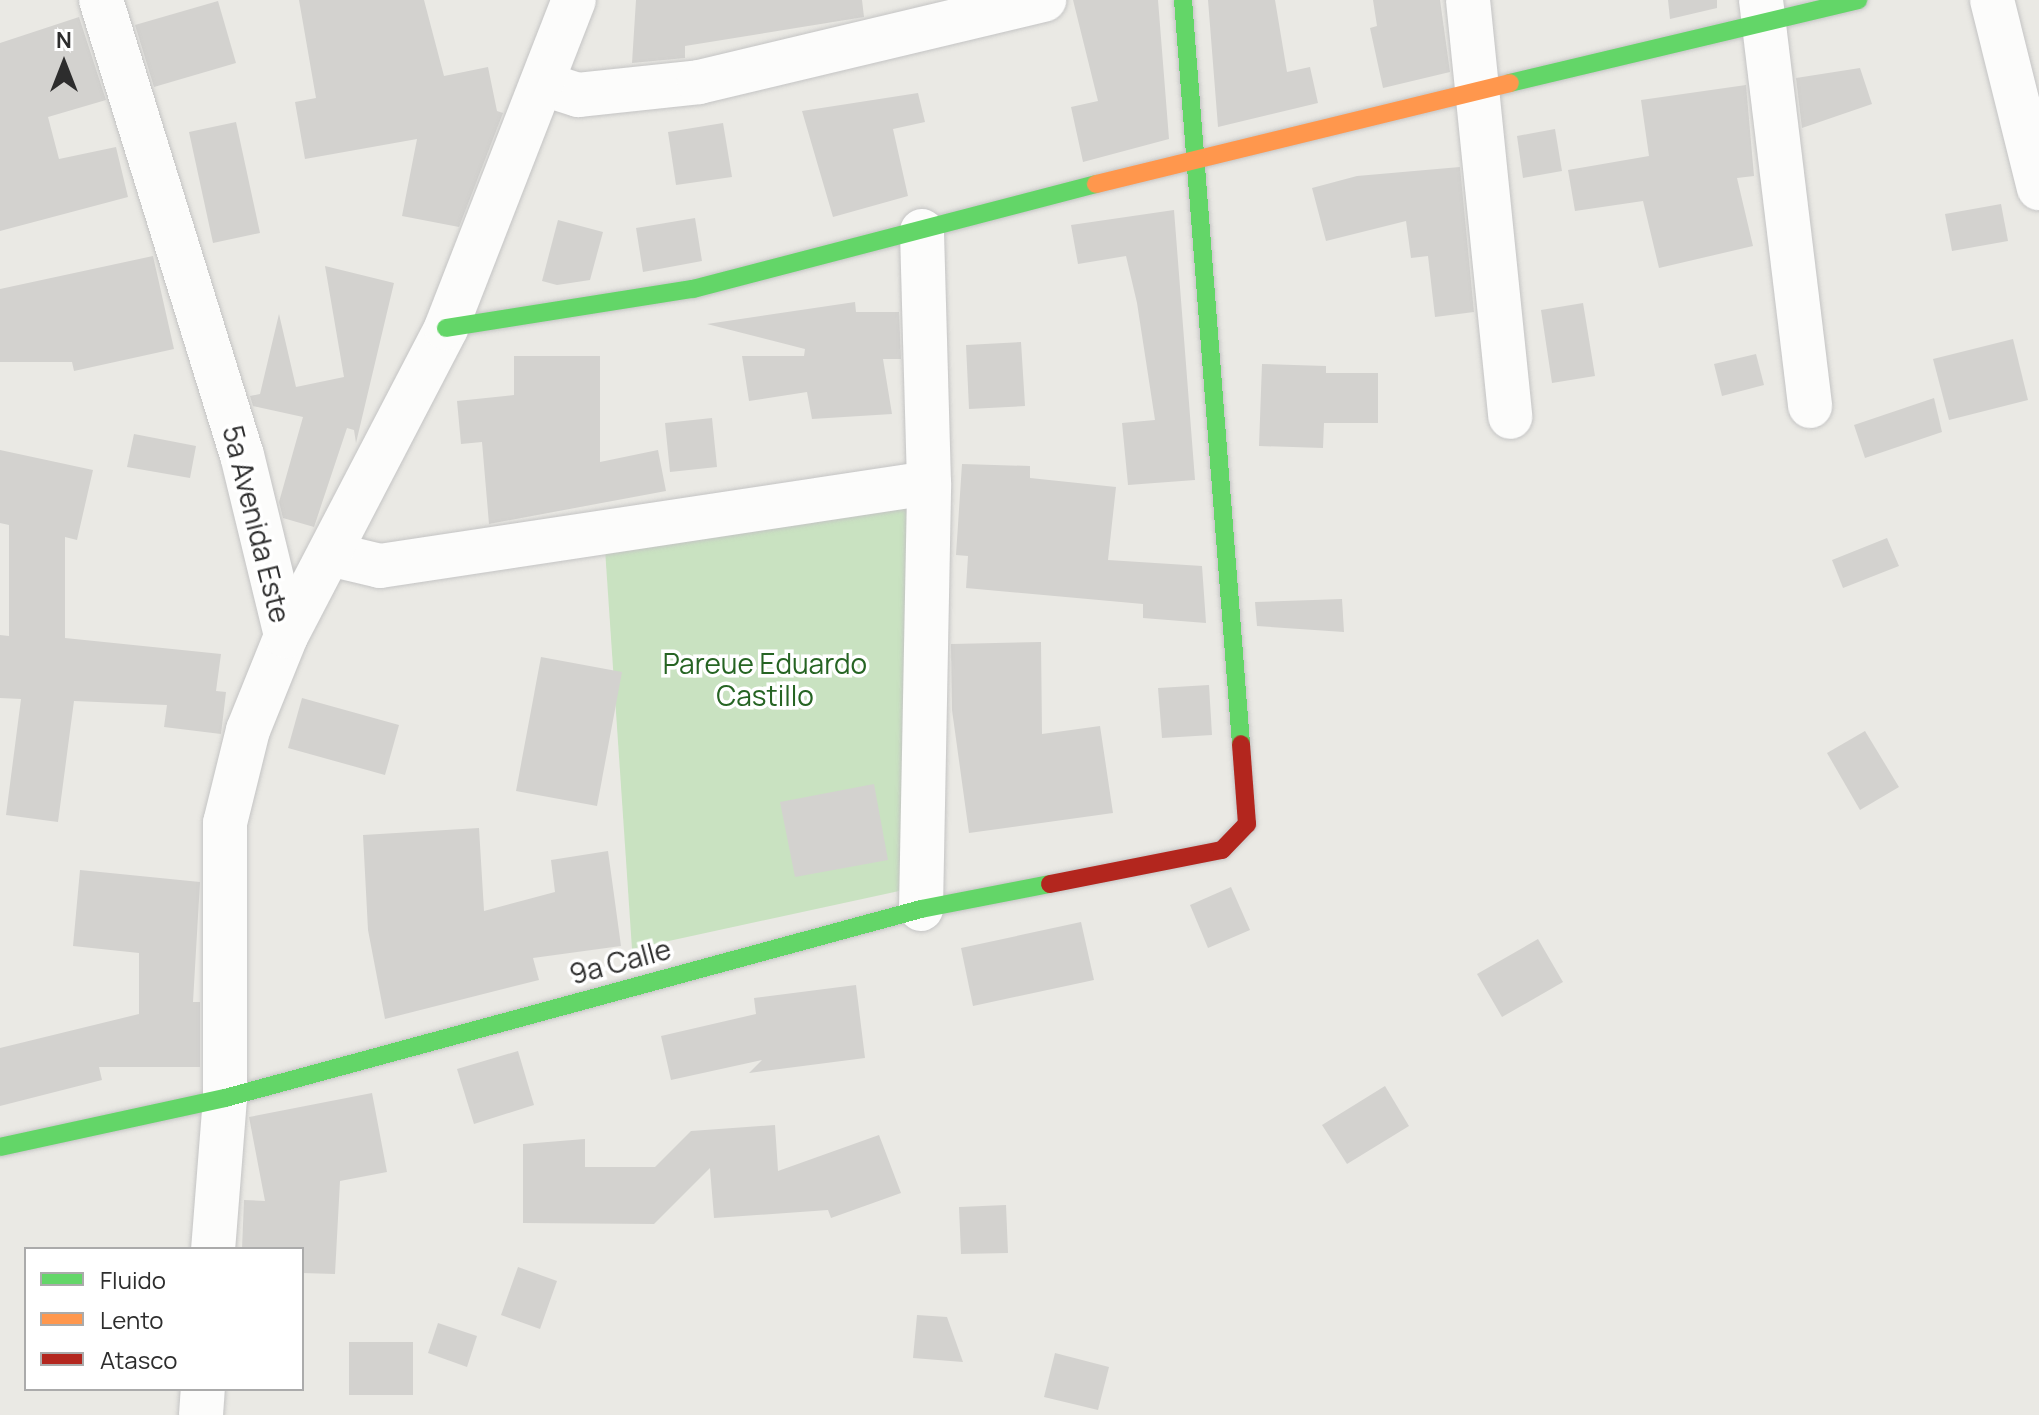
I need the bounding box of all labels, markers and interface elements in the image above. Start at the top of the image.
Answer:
north arrow [24,24,104,104]
text: N [56,25,72,55]
street label: 5a Avenida Este [216,422,298,626]
park label: Pareue Eduardo Castillo [663,646,867,712]
street label: 9a Calle [566,931,674,991]
legend [24,1247,304,1391]
text: Fluido [100,1263,166,1296]
text: Lento [100,1303,164,1336]
text: Atasco [100,1343,177,1376]

